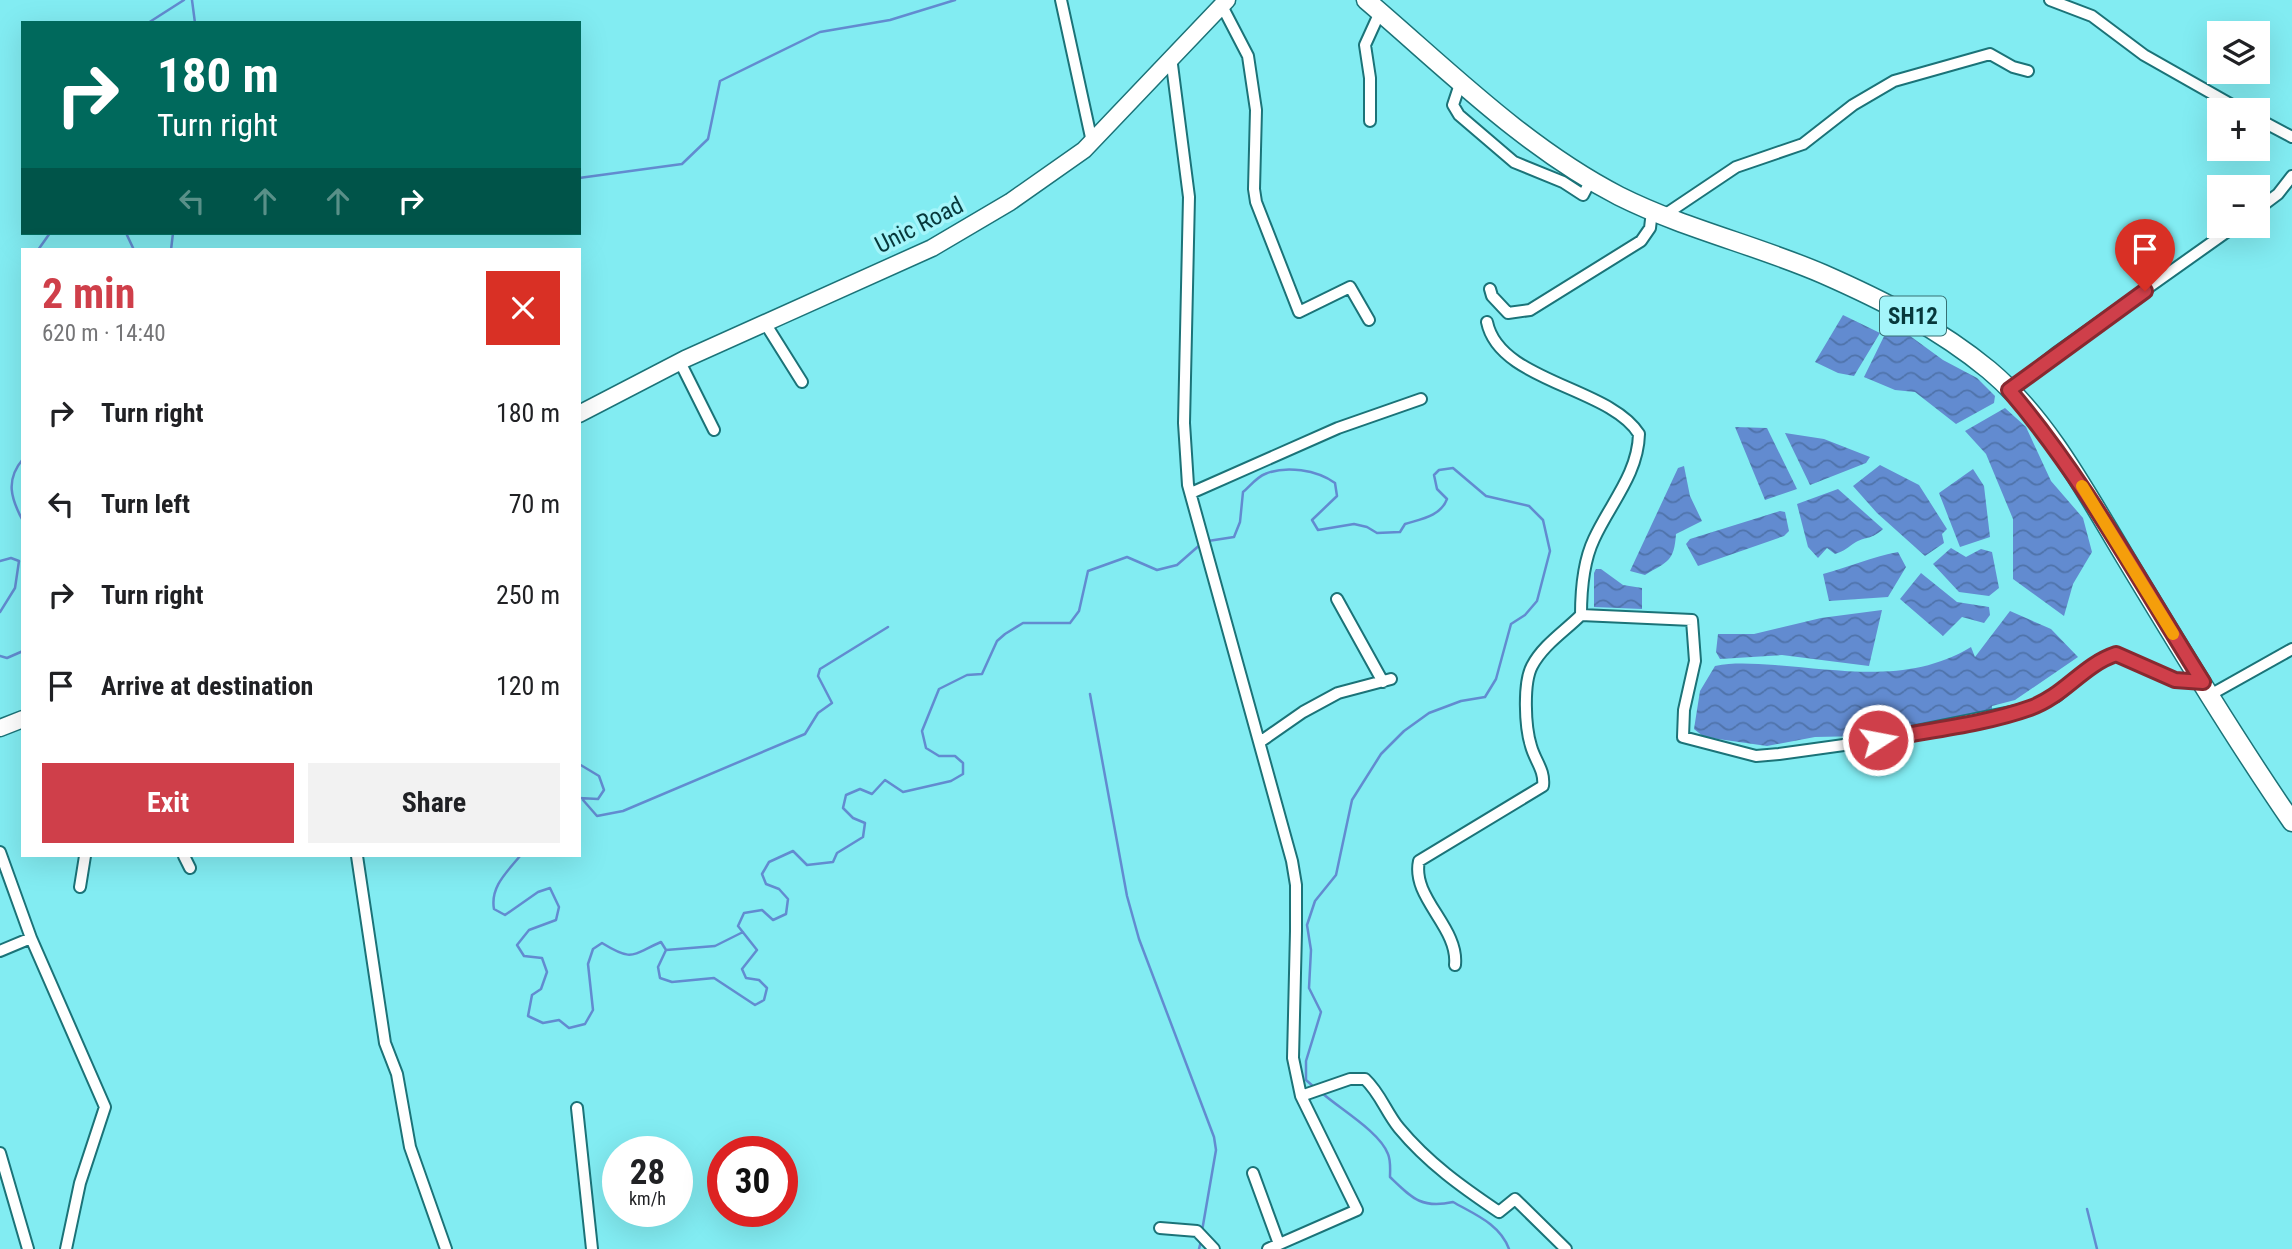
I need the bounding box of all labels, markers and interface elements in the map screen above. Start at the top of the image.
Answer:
map controls [2207,21,2270,238]
button: layers [2207,21,2270,84]
text: 180 m [157,47,279,104]
icon: right [42,49,133,140]
button: + [2207,98,2270,161]
text: Turn right [157,106,278,144]
button: − [2207,175,2270,238]
icon: left [173,182,211,220]
icon: ahead [246,182,284,220]
icon: ahead [319,182,357,220]
icon: right [392,182,430,220]
street label: Unic Road [870,191,968,259]
pin [2115,219,2175,291]
icon: arrive [2126,230,2164,268]
text: 2 min [42,269,135,318]
button: close [486,271,560,345]
road number: SH12 [1880,296,1946,336]
text: 620 m · 14:40 [42,320,166,347]
icon: right [42,394,80,432]
text: Turn right [101,398,203,428]
text: 180 m [496,398,560,428]
icon: left [42,485,80,523]
text: Turn left [101,489,190,519]
text: 70 m [509,489,560,519]
icon: right [42,576,80,614]
text: Turn right [101,580,203,610]
text: 250 m [496,580,560,610]
icon: arrive [42,667,80,705]
text: Arrive at destination [101,671,313,701]
text: 120 m [496,671,560,701]
position arrow [1841,703,1915,777]
button: Exit [42,763,294,843]
button: Share [308,763,560,843]
speed limit sign: 30 [707,1136,798,1227]
text: 28 [630,1152,665,1193]
text: km/h [629,1188,666,1209]

